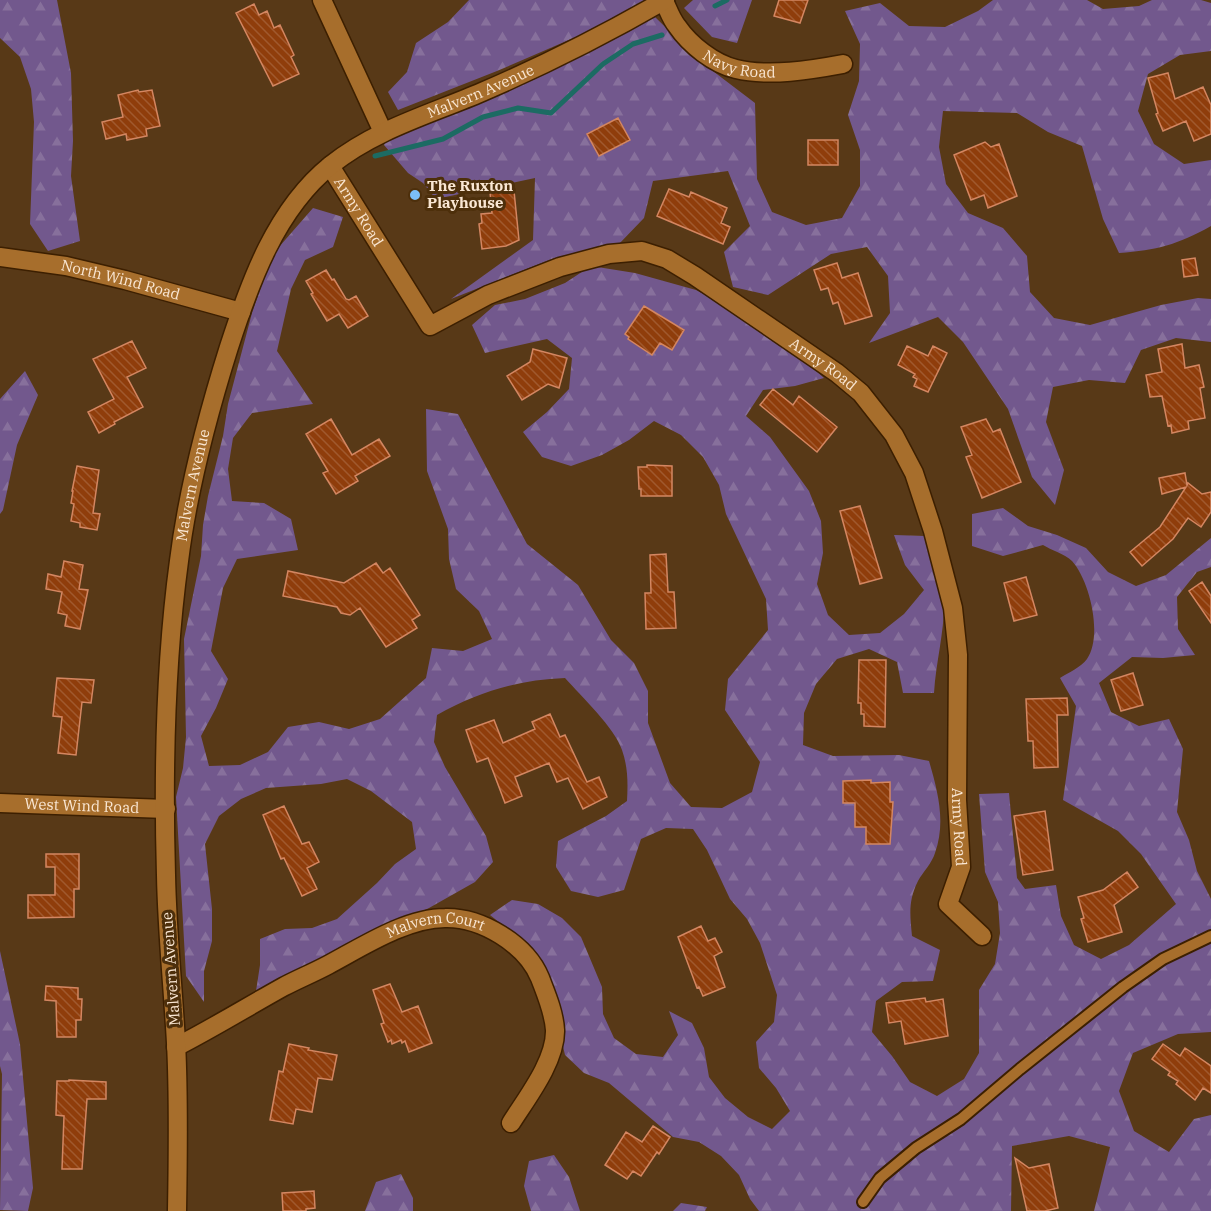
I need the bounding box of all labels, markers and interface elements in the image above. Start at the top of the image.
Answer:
street label: Navy Road [699,45,776,82]
street label: Malvern Avenue [424,60,537,122]
street label: Army Road [330,173,388,250]
place label: The Ruxton Playhouse [427,176,513,212]
marker: The Ruxton Playhouse [408,188,422,202]
street label: North Wind Road [59,255,182,304]
street label: Army Road [786,333,861,394]
street label: Malvern Avenue [172,427,214,543]
street label: Army Road [948,788,971,867]
street label: West Wind Road [24,794,140,817]
street label: Malvern Court [383,908,488,942]
street label: Malvern Avenue [157,911,184,1027]

